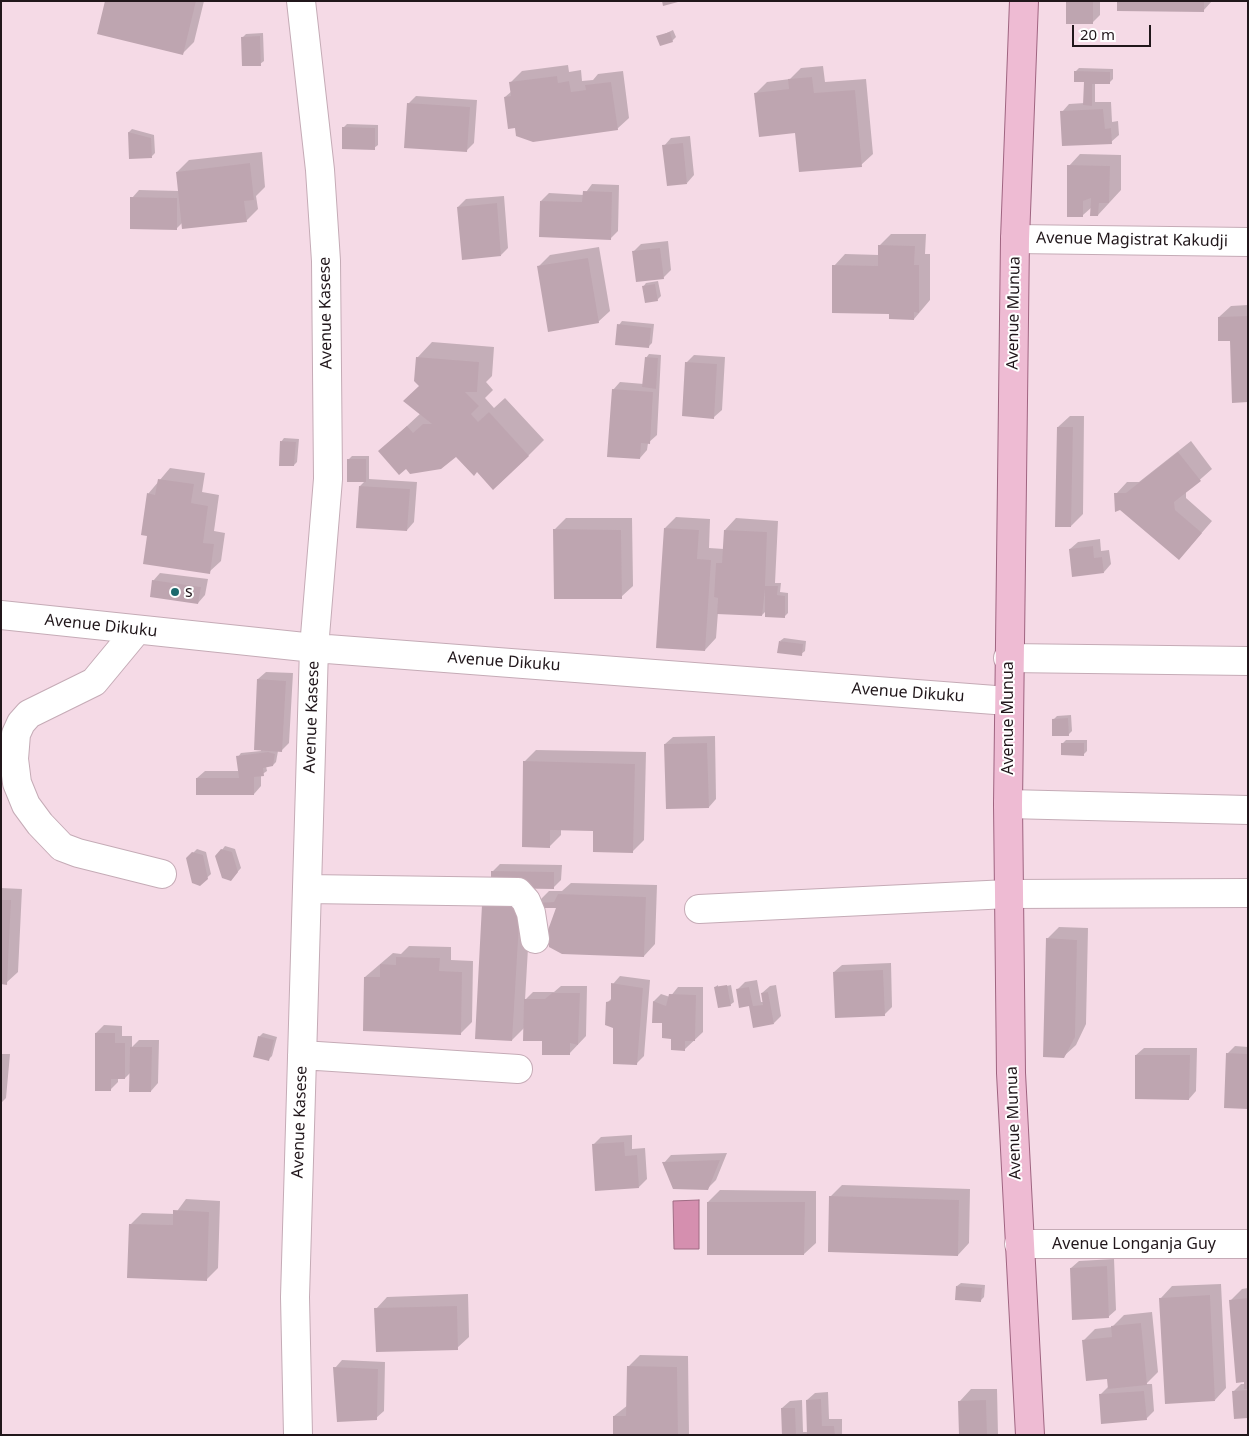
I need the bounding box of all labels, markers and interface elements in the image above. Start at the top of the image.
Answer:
scale bar [1074,15,1153,47]
text: 20 m [1080,24,1115,44]
street label: Avenue Magistrat Kakudji [1036,229,1228,251]
street label: Avenue Munua [1003,256,1025,370]
street label: Avenue Kasese [315,257,337,369]
place label: s [185,582,193,602]
marker: s [169,586,181,598]
street label: Avenue Dikuku [44,611,158,641]
street label: Avenue Dikuku [447,648,561,676]
street label: Avenue Kasese [300,660,324,774]
street label: Avenue Munua [998,661,1018,775]
street label: Avenue Dikuku [851,679,965,707]
street label: Avenue Kasese [288,1065,312,1179]
street label: Avenue Munua [1002,1066,1026,1180]
street label: Avenue Longanja Guy [1052,1234,1216,1254]

